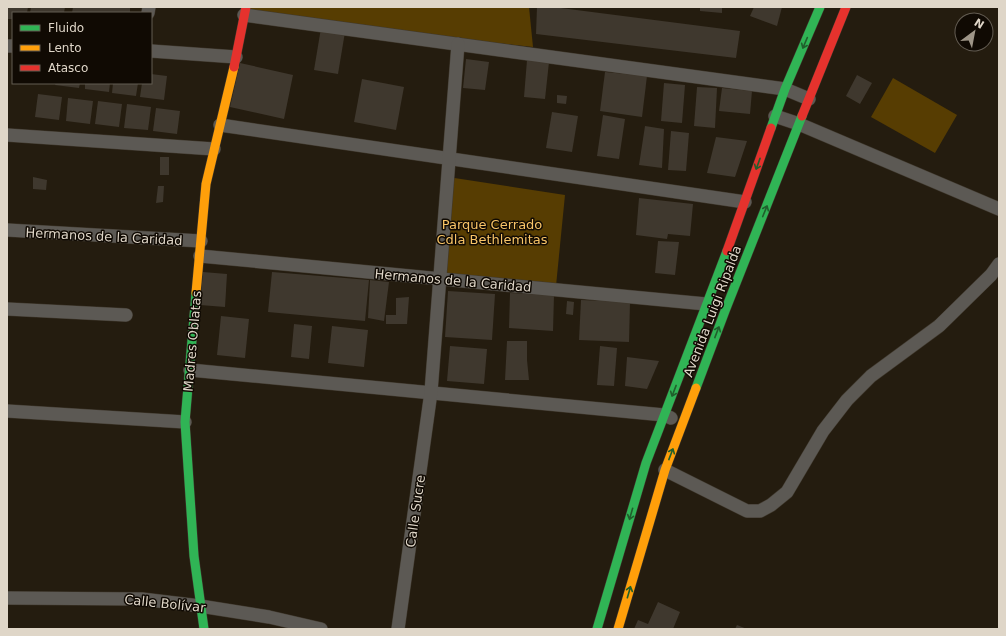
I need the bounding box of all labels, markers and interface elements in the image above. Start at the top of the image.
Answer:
legend [12,12,152,84]
north arrow [954,12,994,52]
text: N [972,16,986,32]
text: Fluido [48,21,84,35]
one-way arrow [801,36,808,48]
text: Lento [48,41,82,55]
text: Atasco [48,61,88,75]
one-way arrow [754,157,761,170]
one-way arrow [761,206,769,218]
park label: Parque Cerrado Cdla Bethlemitas [436,217,548,247]
street label: Hermanos de la Caridad [25,225,183,248]
street label: Avenida Luigi Ripalda [680,243,744,379]
street label: Hermanos de la Caridad [374,266,532,295]
street label: Madres Oblatas [181,290,204,392]
one-way arrow [714,327,722,339]
one-way arrow [669,384,677,396]
one-way arrow [668,448,676,460]
street label: Calle Sucre [403,474,428,548]
one-way arrow [627,507,634,520]
one-way arrow [626,585,633,598]
street label: Calle Bolívar [124,592,207,615]

